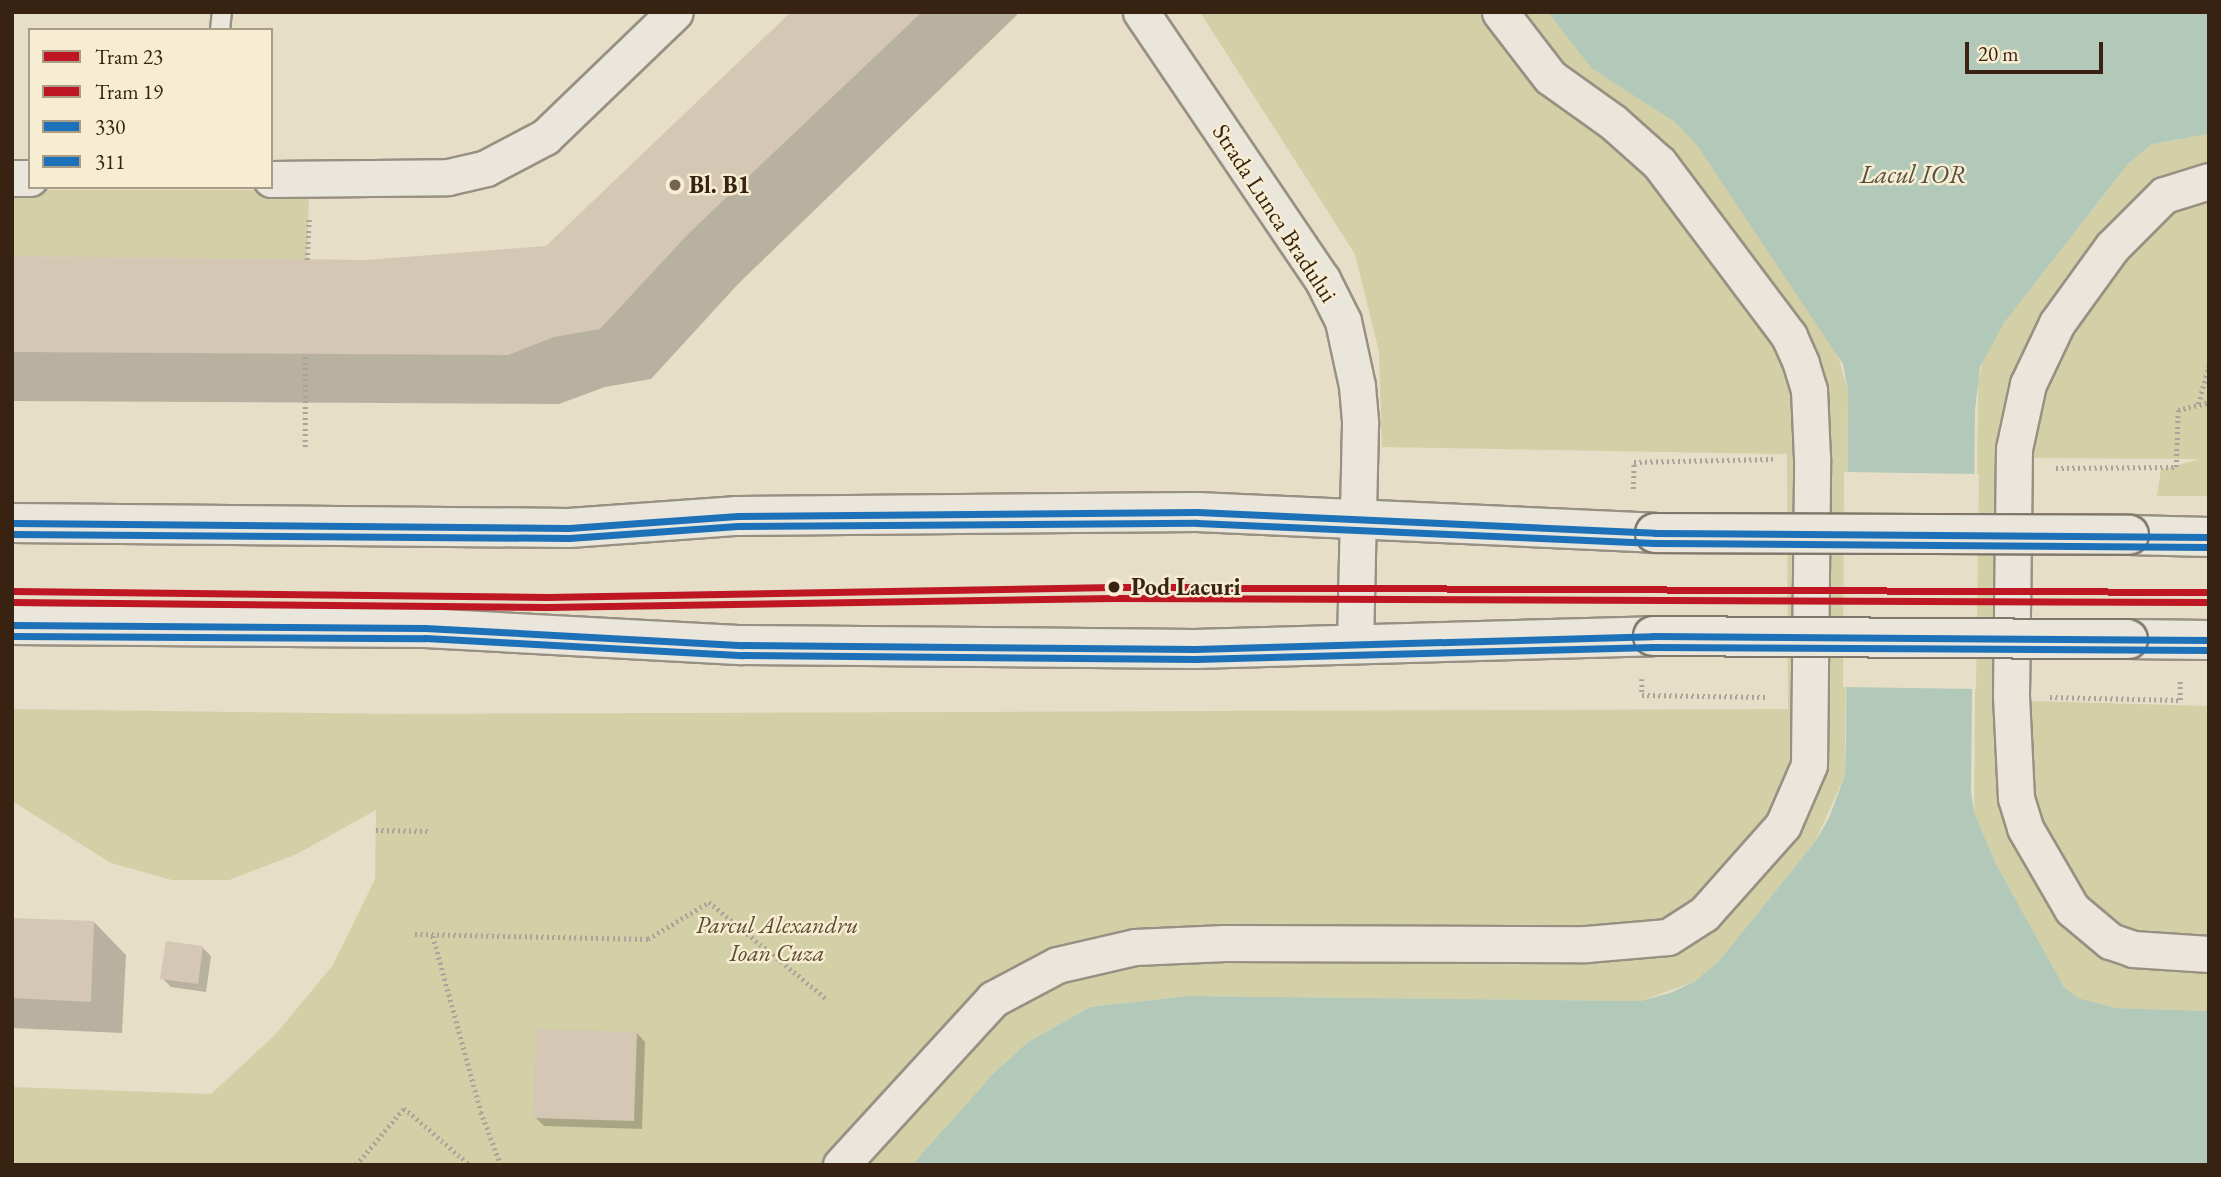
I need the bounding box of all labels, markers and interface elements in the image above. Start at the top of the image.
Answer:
legend [28,28,273,189]
scale bar [1969,28,2107,72]
text: 20 m [1978,40,2019,67]
text: Tram 23 [95,43,163,70]
text: Tram 19 [95,78,163,105]
text: 330 [95,113,125,140]
street label: Strada Lunca Bradului [1207,118,1343,308]
text: 311 [95,148,125,175]
water label: Lacul IOR [1860,159,1966,191]
place label: Bl. B1 [689,171,750,199]
marker: Bl. B1 [667,177,683,193]
place label: Pod Lacuri [1131,573,1241,601]
marker: Pod Lacuri [1103,576,1125,598]
park label: Parcul Alexandru Ioan Cuza [696,911,858,967]

